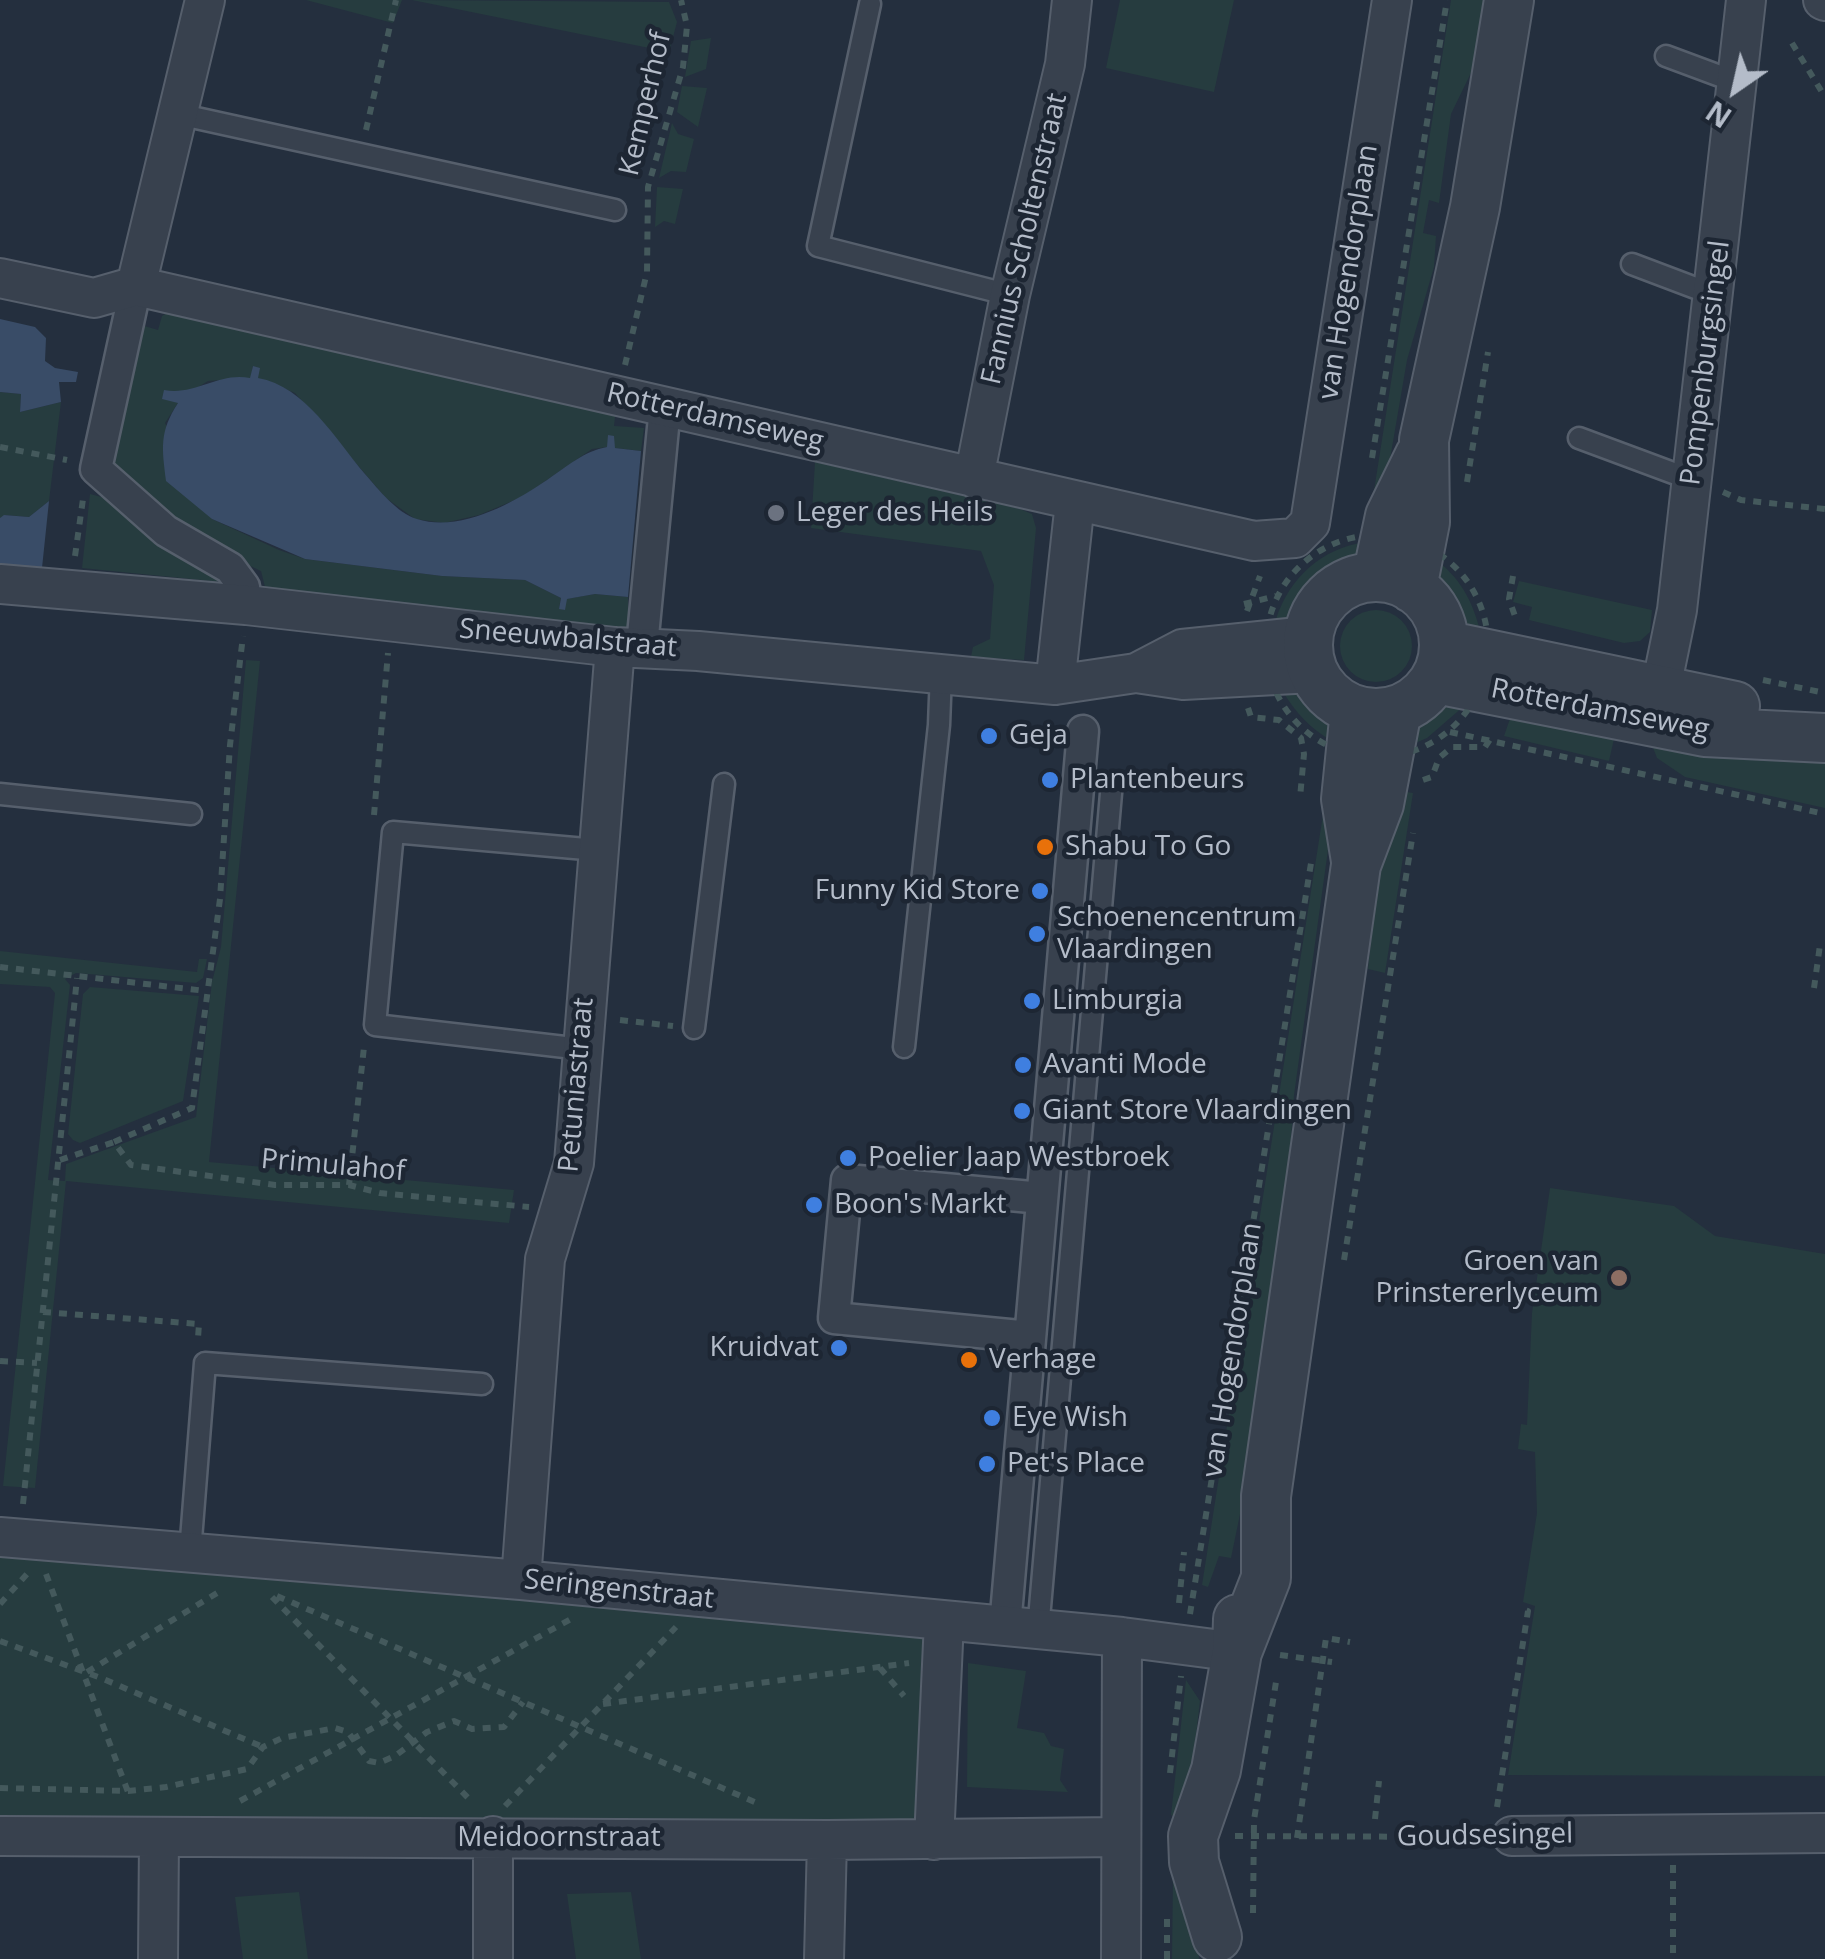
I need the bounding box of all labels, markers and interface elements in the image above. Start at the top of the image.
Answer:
street label: Kemperhof [613,29,679,179]
north arrow [1685,40,1785,140]
street label: Fannius Scholtenstraat [975,90,1075,388]
text: N [1698,93,1738,137]
street label: van Hogendorplaan [1312,142,1386,402]
street label: Pompenburgsingel [1674,239,1738,487]
street label: Rotterdamseweg [603,377,827,459]
place label: Leger des Heils [796,496,993,530]
marker: Leger des Heils [765,502,787,524]
street label: Sneeuwbalstraat [458,613,678,665]
street label: Rotterdamseweg [1488,672,1712,748]
place label: Geja [1009,719,1068,753]
marker: Geja [978,725,1000,747]
place label: Plantenbeurs [1070,763,1244,797]
marker: Plantenbeurs [1039,769,1061,791]
place label: Shabu To Go [1065,830,1231,864]
marker: Shabu To Go [1034,836,1056,858]
place label: Funny Kid Store [815,874,1020,908]
marker: Funny Kid Store [1029,880,1051,902]
place label: Schoenencentrum Vlaardingen [1057,901,1296,967]
marker: Schoenencentrum Vlaardingen [1026,923,1048,945]
place label: Limburgia [1052,984,1183,1018]
marker: Limburgia [1021,990,1043,1012]
street label: Petuniastraat [553,996,601,1174]
place label: Avanti Mode [1043,1048,1207,1082]
marker: Avanti Mode [1012,1054,1034,1076]
place label: Giant Store Vlaardingen [1042,1094,1352,1128]
marker: Giant Store Vlaardingen [1011,1100,1033,1122]
place label: Poelier Jaap Westbroek [868,1141,1170,1175]
street label: Primulahof [260,1143,406,1189]
marker: Poelier Jaap Westbroek [837,1147,859,1169]
place label: Boon's Markt [834,1188,1007,1222]
marker: Boon's Markt [803,1194,825,1216]
street label: van Hogendorplaan [1196,1220,1270,1480]
place label: Groen van Prinstererlyceum [1375,1245,1599,1311]
marker: Groen van Prinstererlyceum [1608,1267,1630,1289]
place label: Kruidvat [710,1331,819,1365]
marker: Kruidvat [828,1337,850,1359]
place label: Verhage [989,1343,1097,1377]
marker: Verhage [958,1349,980,1371]
place label: Eye Wish [1012,1401,1128,1435]
marker: Eye Wish [981,1407,1003,1429]
place label: Pet's Place [1007,1447,1145,1481]
marker: Pet's Place [976,1453,998,1475]
street label: Seringenstraat [522,1563,716,1617]
street label: Goudsesingel [1397,1818,1573,1854]
street label: Meidoornstraat [457,1821,661,1855]

